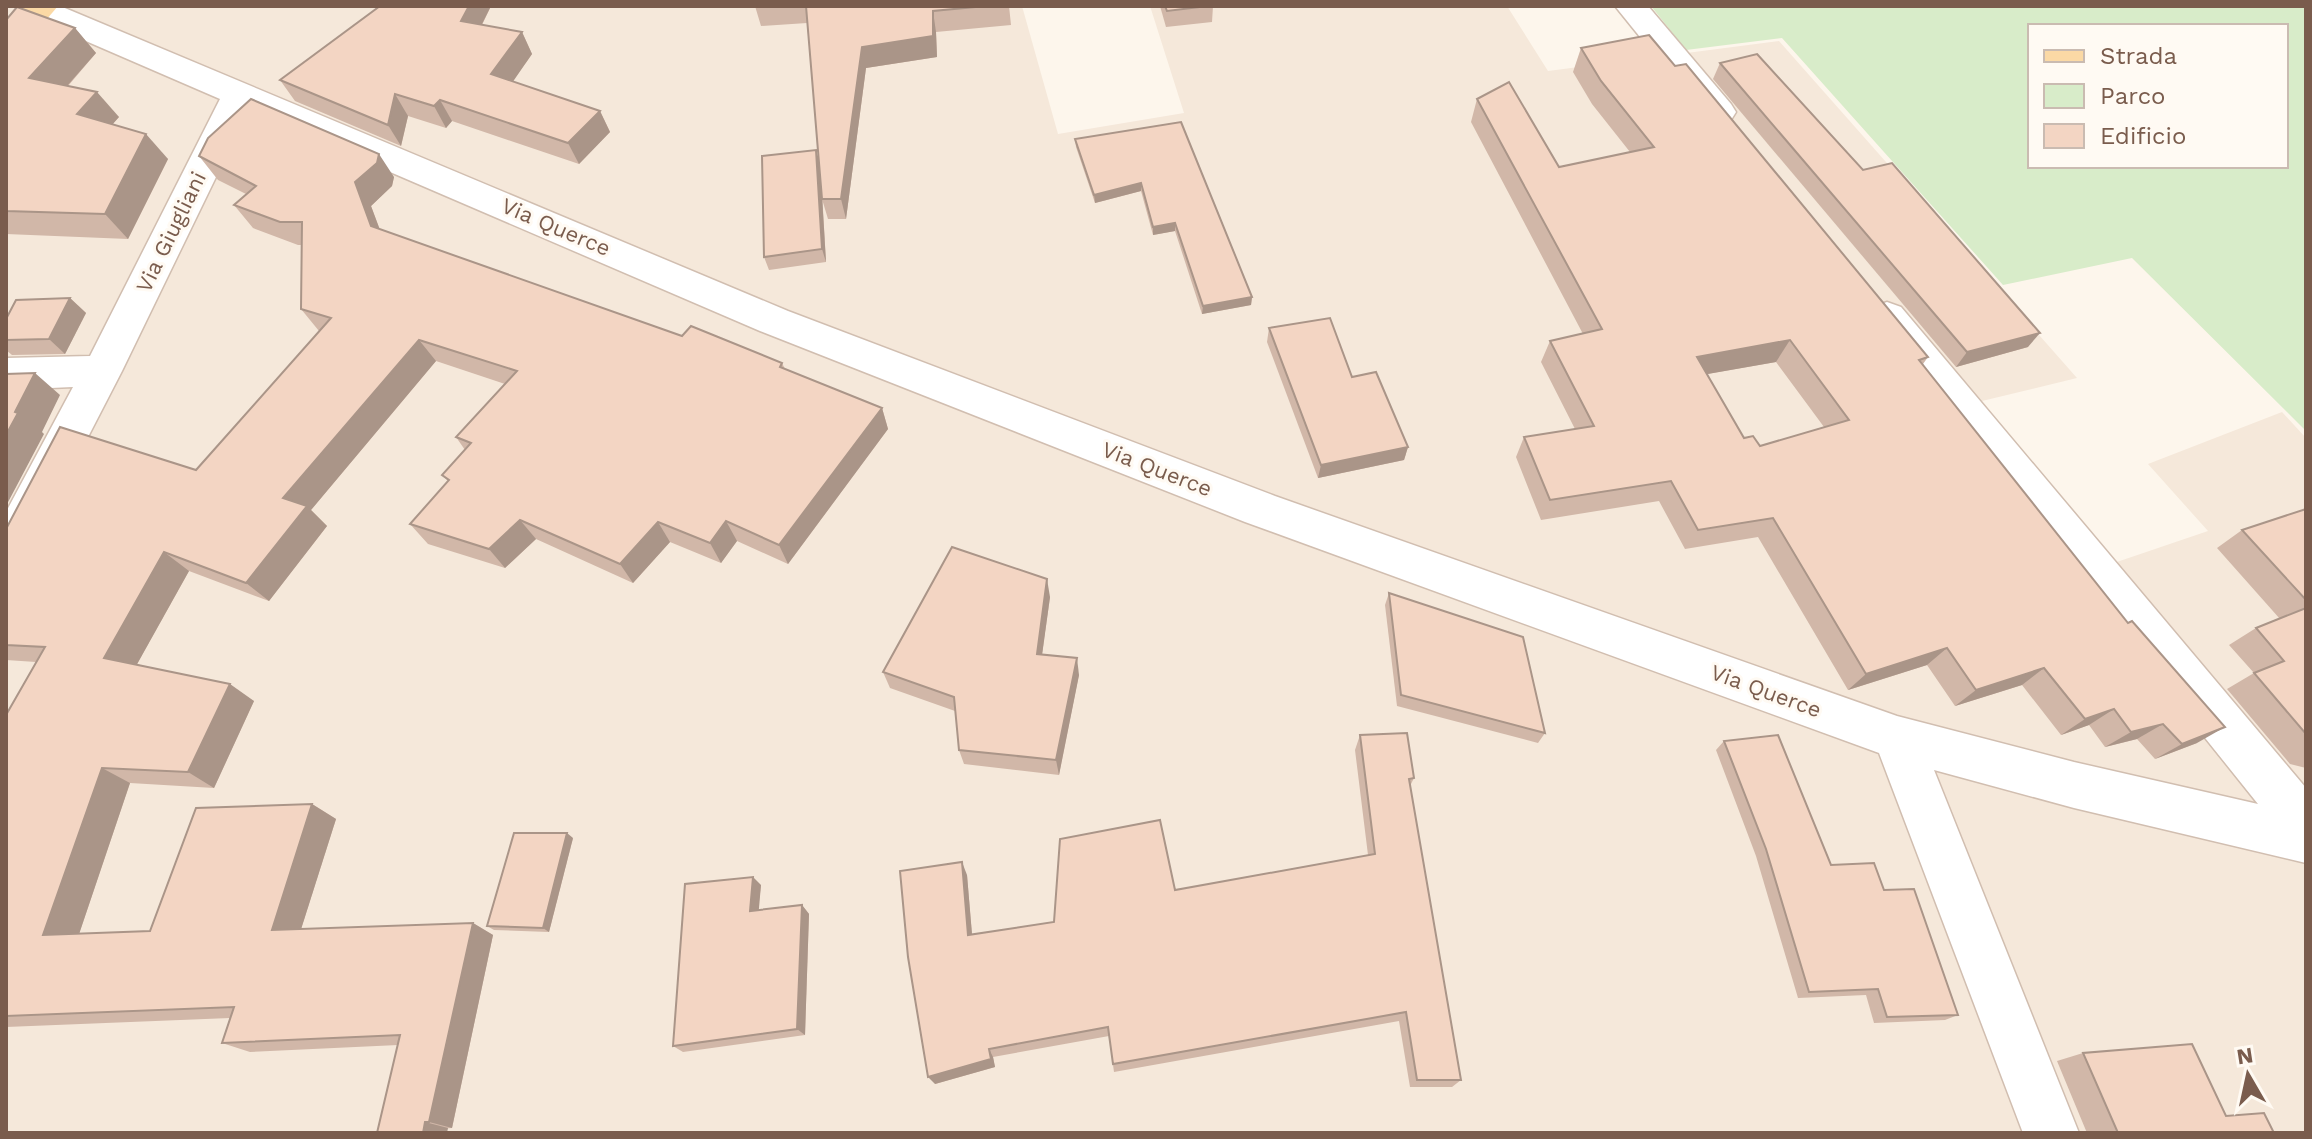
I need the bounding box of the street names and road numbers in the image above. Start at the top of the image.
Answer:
street label: Via Giugliani [131,168,211,296]
street label: Via Querce [498,193,614,261]
street label: Via Querce [1098,437,1216,501]
street label: Via Querce [1707,659,1825,723]

